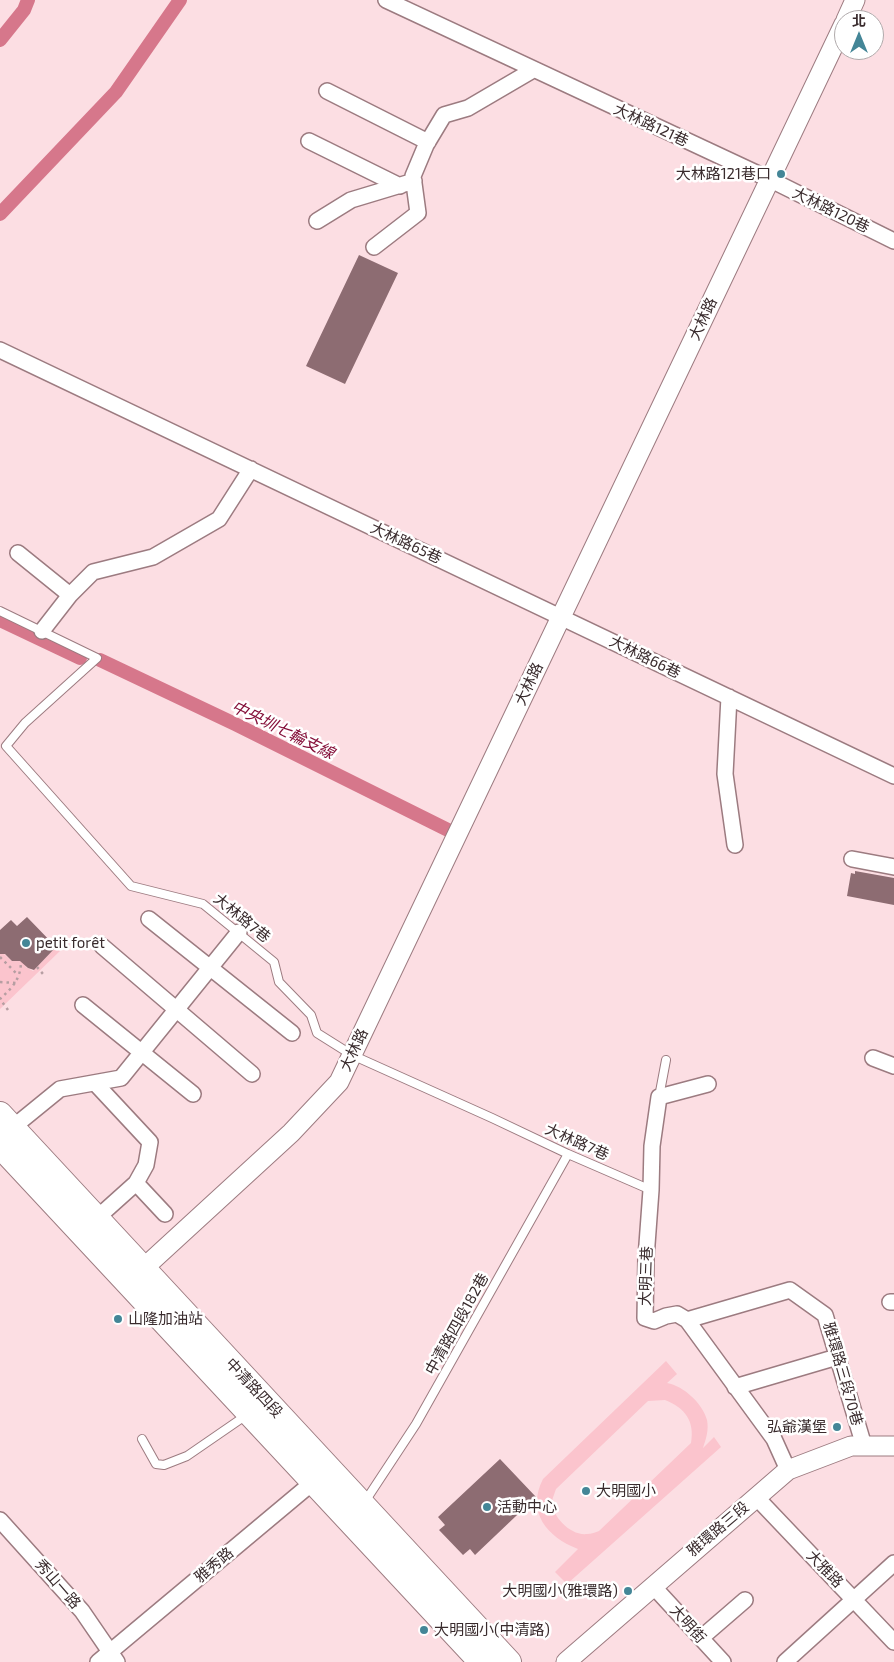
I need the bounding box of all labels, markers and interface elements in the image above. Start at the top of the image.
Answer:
north arrow [834,10,884,60]
text: 北 [852,12,866,29]
street label: 大林路121巷 [611,100,691,150]
place label: 大林路121巷口 [676,165,771,183]
marker: 大林路121巷口 [775,168,787,180]
street label: 大林路120巷 [790,184,872,236]
street label: 大林路 [685,295,721,343]
street label: 大林路65巷 [367,519,445,567]
street label: 大林路66巷 [606,632,684,682]
street label: 大林路 [511,660,547,708]
water label: 中央圳七輪支線 [228,697,338,763]
street label: 大林路7巷 [210,890,274,946]
place label: petit forêt [36,934,105,952]
marker: petit forêt [20,937,32,949]
street label: 大林路 [336,1026,372,1074]
street label: 大林路7巷 [542,1120,612,1164]
street label: 大明三巷 [636,1246,656,1306]
street label: 中清路四段182巷 [422,1270,492,1378]
place label: 山隆加油站 [128,1310,203,1328]
marker: 山隆加油站 [112,1313,124,1325]
street label: 雅環路三段70巷 [820,1320,866,1428]
street label: 中清路四段 [222,1354,286,1422]
place label: 弘爺漢堡 [767,1418,827,1436]
marker: 弘爺漢堡 [831,1421,843,1433]
place label: 大明國小 [596,1482,656,1500]
marker: 大明國小 [580,1485,592,1497]
place label: 活動中心 [497,1498,557,1516]
street label: 雅環路三段 [683,1498,753,1560]
marker: 活動中心 [481,1501,493,1513]
street label: 雅秀路 [191,1544,237,1586]
street label: 大雅路 [803,1547,847,1591]
street label: 秀山一路 [32,1555,84,1613]
place label: 大明國小(雅環路) [502,1582,618,1600]
marker: 大明國小(雅環路) [622,1585,634,1597]
street label: 大明街 [666,1601,710,1647]
place label: 大明國小(中清路) [434,1621,550,1639]
marker: 大明國小(中清路) [418,1624,430,1636]

